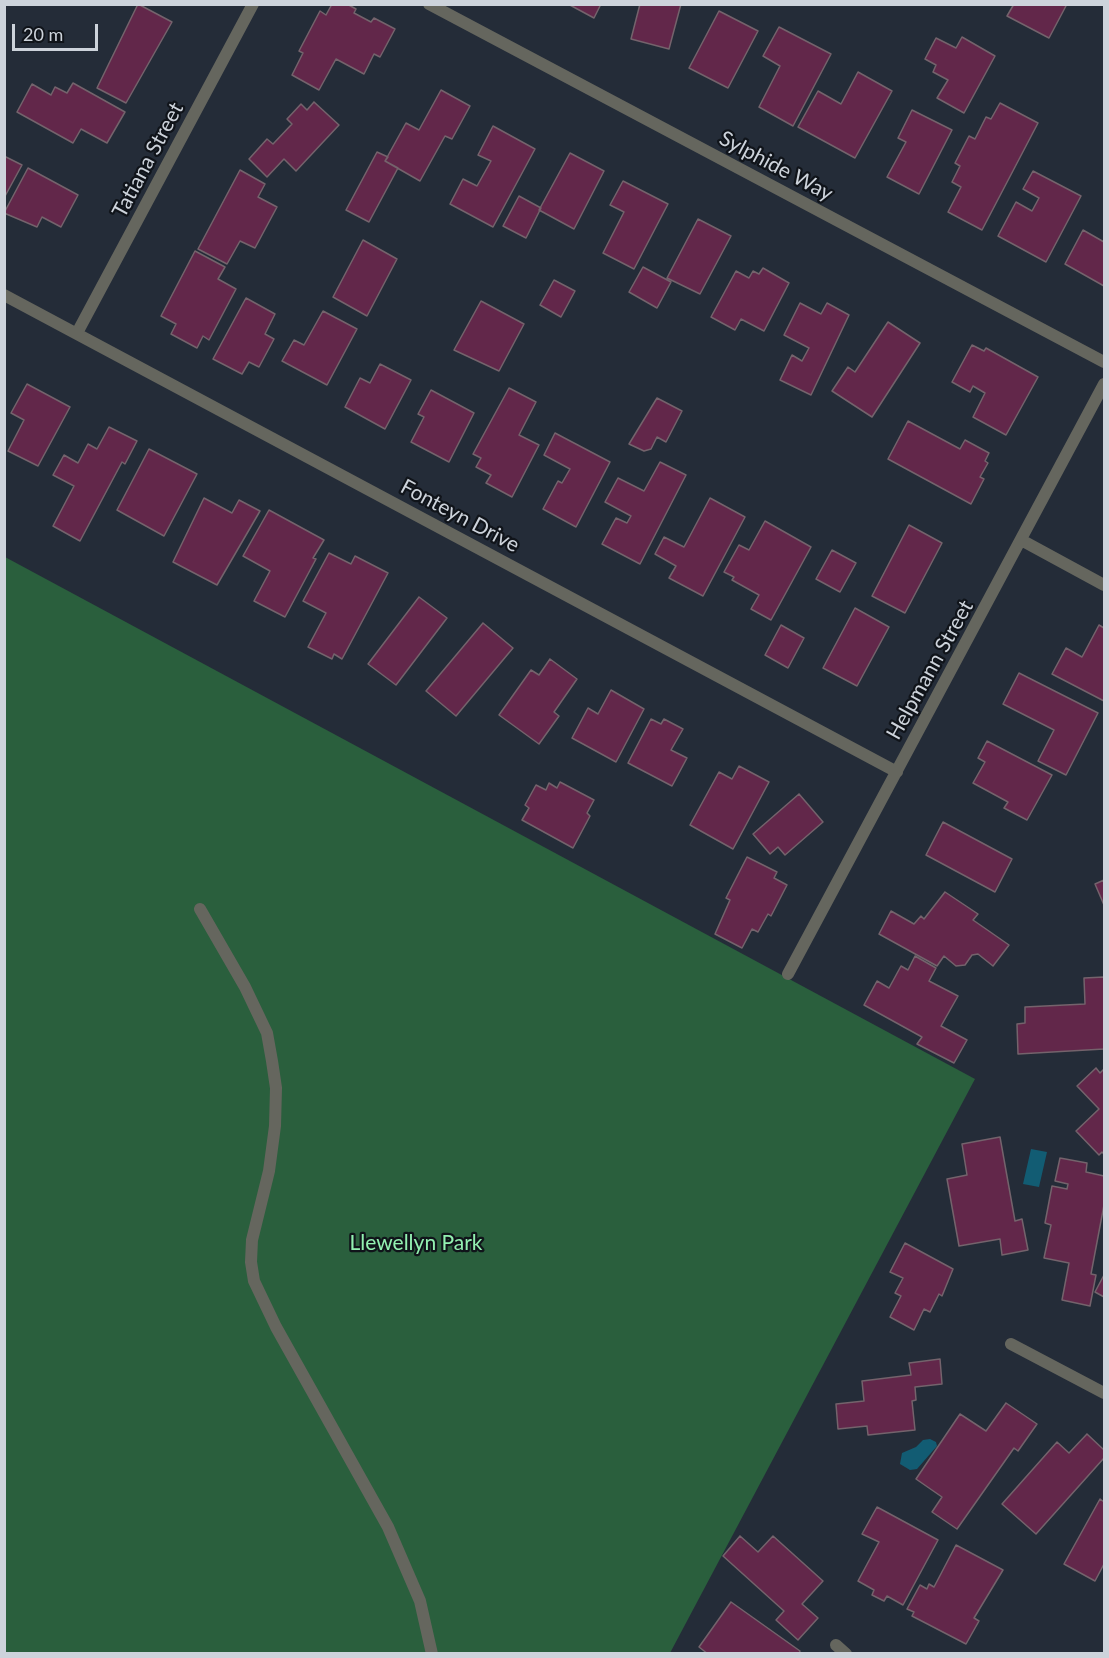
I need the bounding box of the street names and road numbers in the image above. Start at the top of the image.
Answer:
street label: Tatiana Street [107,98,189,222]
street label: Sylphide Way [715,126,837,206]
street label: Fonteyn Drive [396,474,524,558]
street label: Helpmann Street [881,596,979,744]

